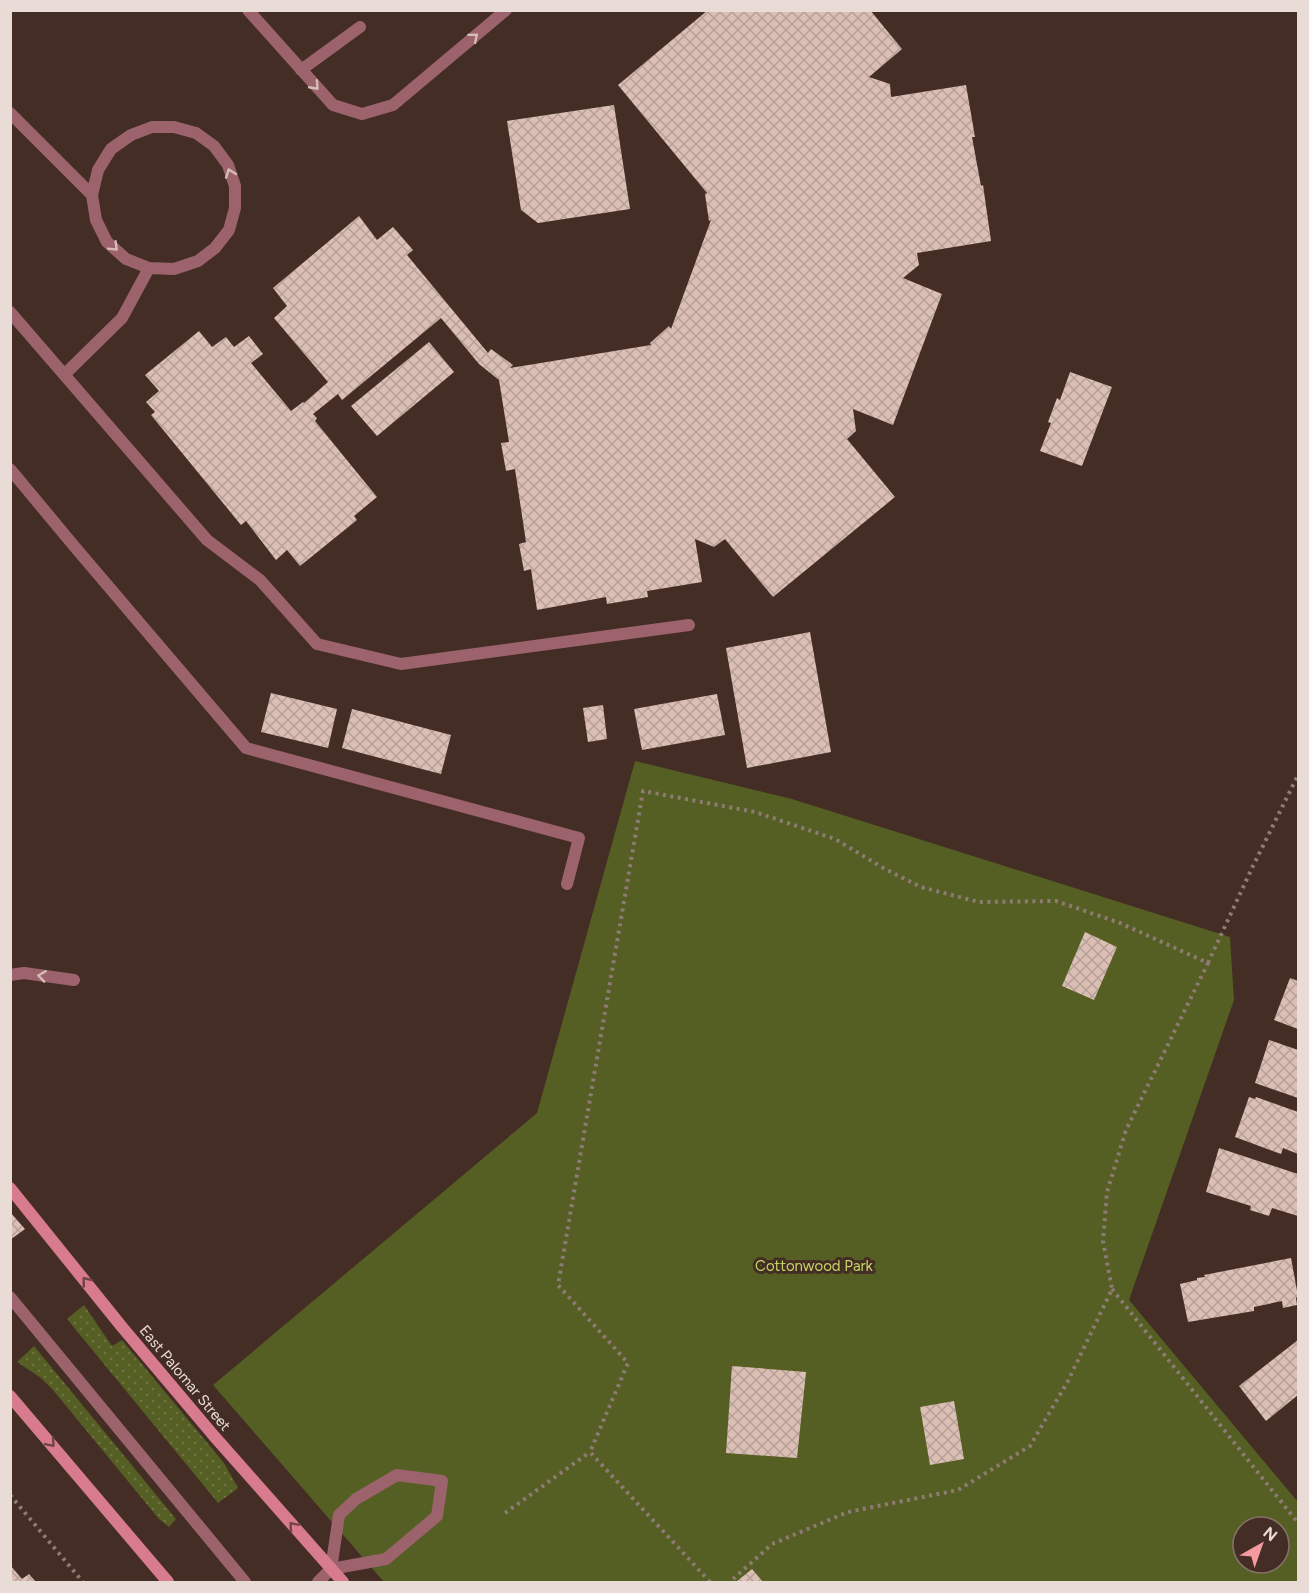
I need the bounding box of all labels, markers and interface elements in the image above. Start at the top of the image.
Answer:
one-way arrow [467,33,478,44]
one-way arrow [308,79,319,89]
one-way arrow [225,168,238,179]
one-way arrow [107,240,117,251]
one-way arrow [38,970,47,982]
park label: Cottonwood Park [755,1257,874,1275]
one-way arrow [82,1277,93,1288]
street label: East Palomar Street [136,1322,235,1435]
one-way arrow [43,1436,54,1447]
north arrow [1231,1515,1291,1575]
one-way arrow [289,1522,300,1532]
text: N [1259,1523,1281,1545]

